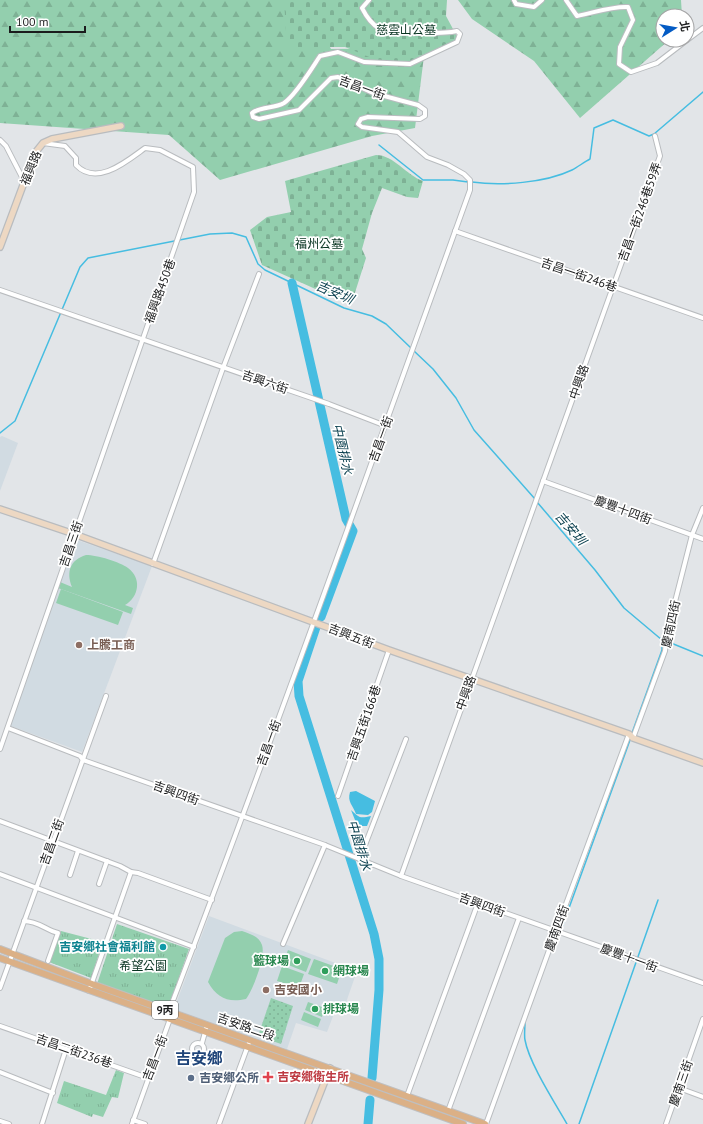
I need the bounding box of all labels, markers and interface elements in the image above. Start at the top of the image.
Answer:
scale bar [10,8,85,34]
north arrow [655,8,695,48]
text: 100 m [16,14,49,29]
text: 北 [677,19,693,33]
park label: 慈雲山公墓 [376,22,436,37]
street label: 吉昌一街 [337,72,387,103]
street label: 福興路 [17,148,44,187]
street label: 吉昌一街246巷59弄 [615,160,664,264]
park label: 福州公墓 [295,236,343,251]
street label: 吉昌一街246巷 [539,254,619,295]
street label: 福興路450巷 [141,256,178,325]
water label: 吉安圳 [314,277,358,309]
street label: 中興路 [566,362,591,401]
street label: 吉興六街 [240,367,290,396]
street label: 吉昌一街 [365,414,396,464]
water label: 中園排水 [328,422,357,477]
street label: 慶豐十四街 [592,492,654,527]
water label: 吉安圳 [551,508,591,550]
street label: 吉昌三街 [56,519,85,569]
street label: 慶南四街 [658,599,683,649]
street label: 吉興五街 [326,620,376,651]
place label: 上騰工商 [87,637,135,652]
marker: 上騰工商 [74,640,84,650]
street label: 中興路 [452,673,479,712]
street label: 吉興五街166巷 [343,683,384,763]
street label: 吉昌一街 [253,718,284,768]
street label: 吉興四街 [151,777,201,808]
street label: 吉昌二街 [36,817,67,867]
water label: 中園排水 [344,818,376,873]
street label: 吉興四街 [457,889,507,920]
street label: 慶南四街 [541,903,572,953]
place label: 吉安鄉社會福利館 [59,939,155,954]
street label: 慶豐十一街 [598,940,660,975]
marker: 吉安鄉社會福利館 [158,942,168,952]
place label: 籃球場 [253,953,289,968]
marker: 籃球場 [292,956,302,966]
park label: 希望公園 [119,958,167,973]
place label: 網球場 [333,963,369,978]
marker: 網球場 [320,966,330,976]
place label: 吉安國小 [274,982,322,997]
marker: 吉安國小 [261,985,271,995]
road number: 9丙 [152,1001,178,1019]
place label: 排球場 [323,1001,359,1016]
marker: 排球場 [310,1004,320,1014]
street label: 吉安路二段 [215,1010,277,1043]
street label: 吉昌二街236巷 [34,1030,114,1071]
street label: 吉昌一街 [139,1033,170,1083]
district label: 吉安鄉 [175,1048,223,1068]
street label: 慶南三街 [666,1058,695,1108]
place label: 吉安鄉衛生所 [277,1069,349,1084]
place label: 吉安鄉公所 [199,1070,259,1085]
marker: 吉安鄉衛生所 [262,1071,274,1083]
marker: 吉安鄉公所 [186,1073,196,1083]

